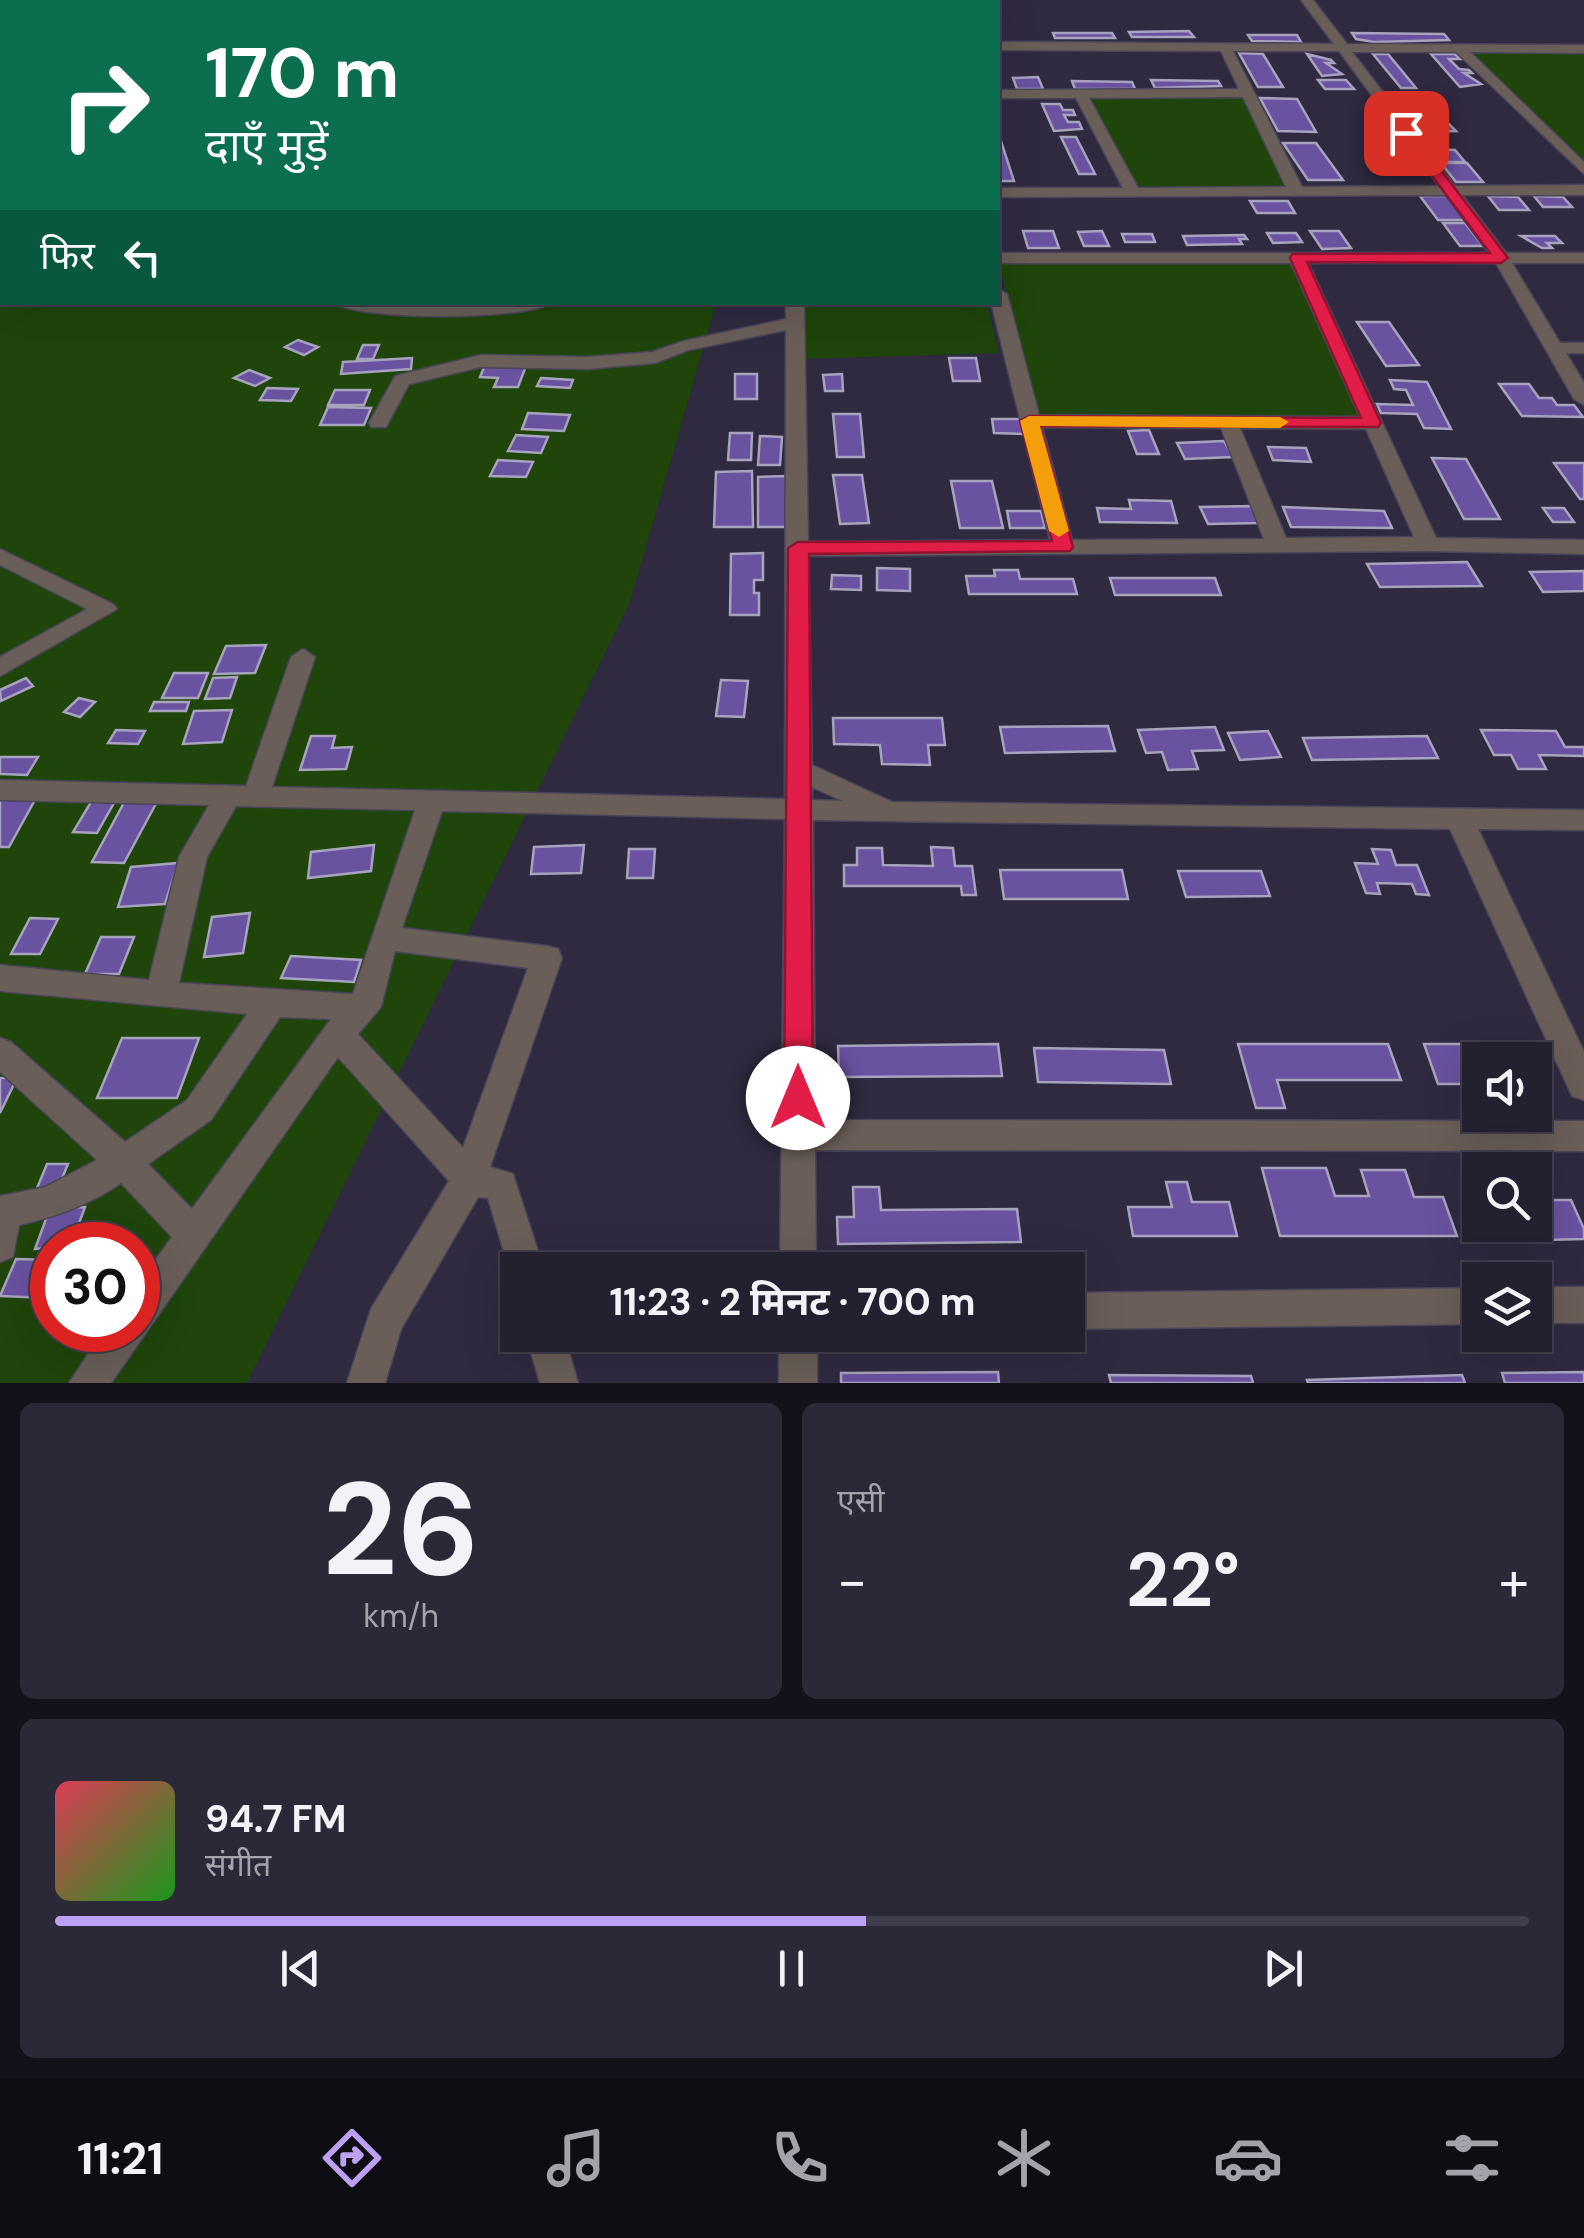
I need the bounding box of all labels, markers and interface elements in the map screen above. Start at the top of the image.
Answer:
text: 170 m [205,28,399,119]
icon: right [40,40,170,170]
pin [1364,91,1449,176]
icon: arrive [1379,106,1434,161]
text: दाएँ मुड़ें [205,116,328,175]
icon: left [115,230,170,285]
text: फिर [40,231,95,281]
map controls [1462,1042,1552,1352]
button: sound [1462,1042,1552,1132]
position arrow [746,1046,850,1150]
button: search [1462,1152,1552,1242]
speed limit sign: 30 [30,1222,160,1352]
button: layers [1462,1262,1552,1352]
text: 11:23 · 2 मिनट · 700 m [609,1277,976,1327]
text: 26 [322,1445,480,1614]
text: एसी [837,1480,885,1522]
text: 22° [1126,1532,1240,1629]
text: − [837,1545,867,1617]
text: + [1499,1545,1529,1617]
text: km/h [363,1595,439,1637]
text: 94.7 FM [205,1794,346,1844]
text: संगीत [205,1844,271,1886]
icon: previous [273,1941,328,1996]
icon: pause [764,1941,819,1996]
icon: next [1256,1941,1311,1996]
icon: directions [317,2123,387,2193]
icon: music [541,2123,611,2193]
icon: phone [765,2123,835,2193]
icon: climate [989,2123,1059,2193]
icon: car [1213,2123,1283,2193]
icon: filters [1437,2123,1507,2193]
text: 11:21 [77,2129,164,2188]

